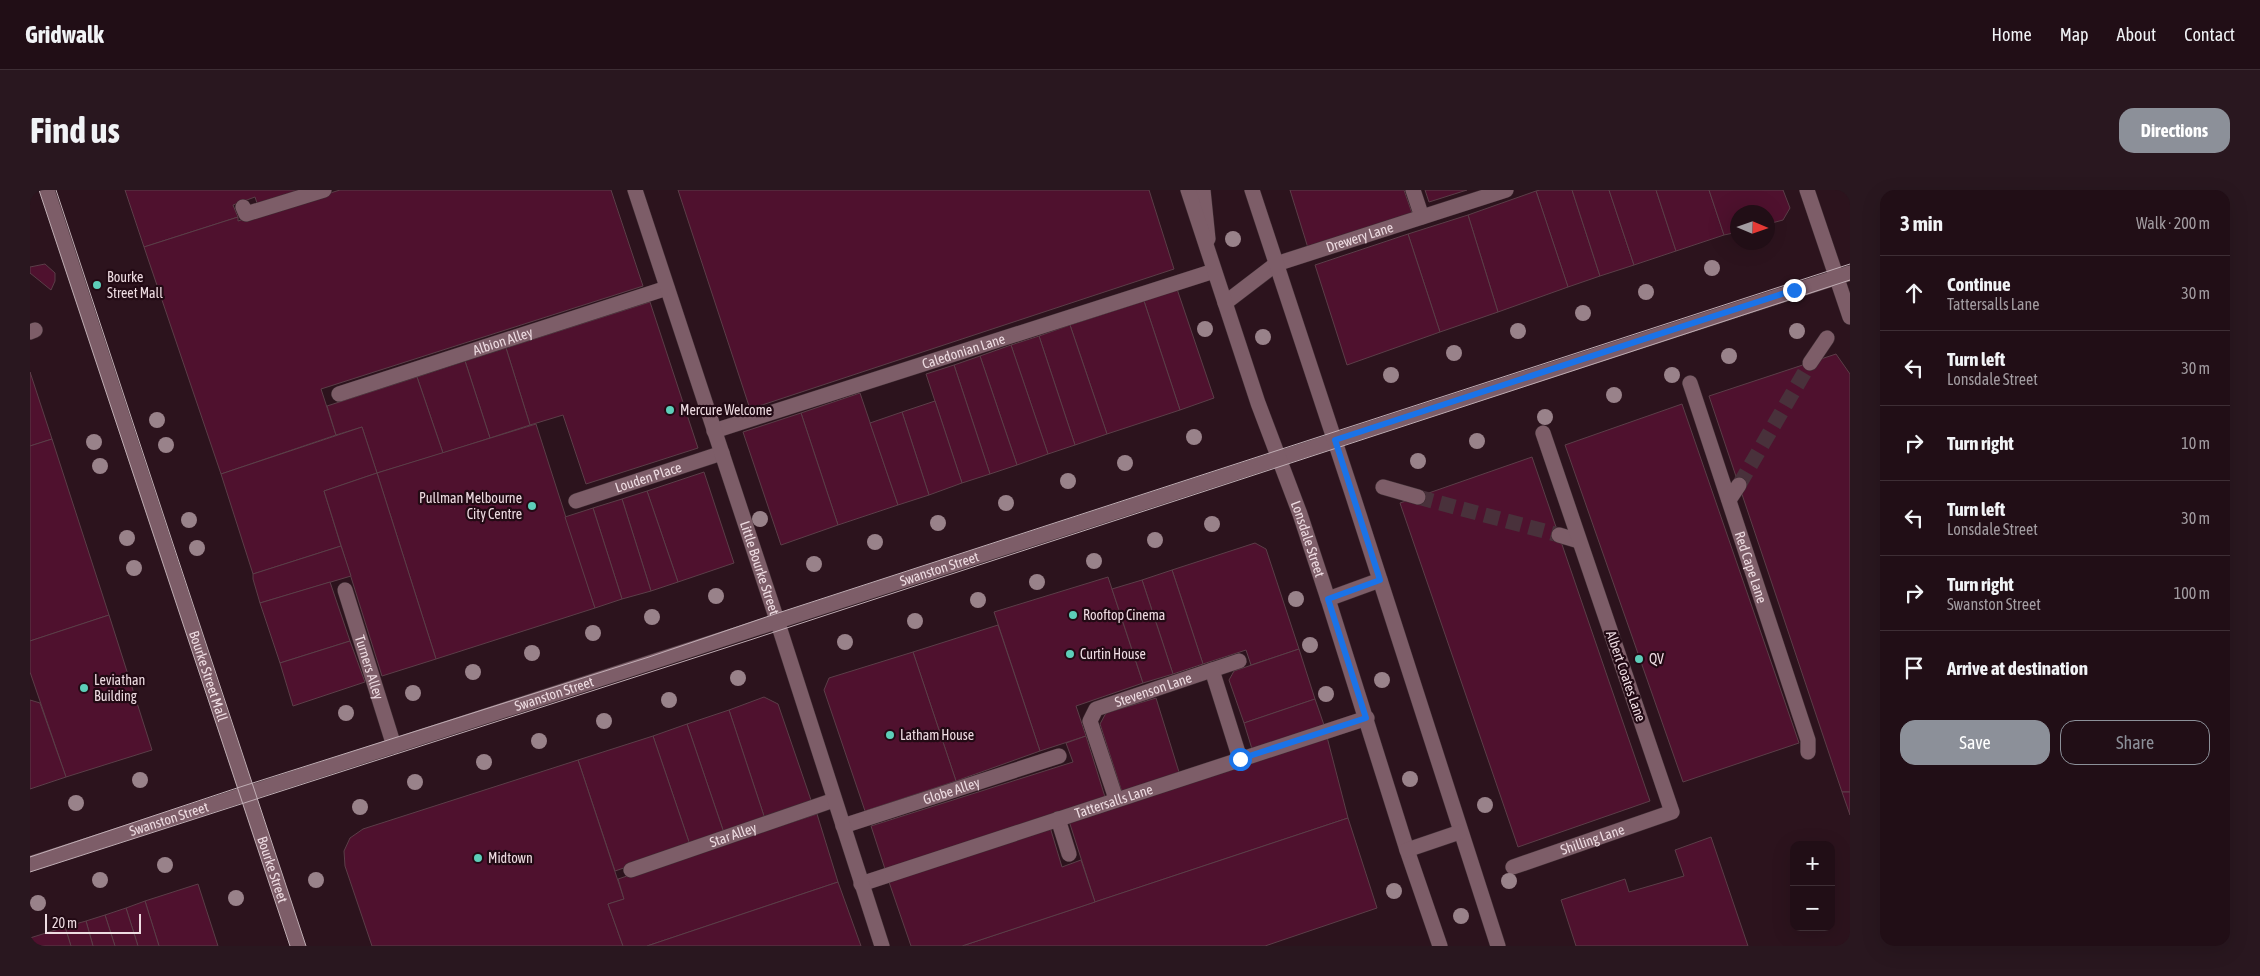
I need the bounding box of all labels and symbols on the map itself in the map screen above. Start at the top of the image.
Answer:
north arrow [1730,205,1775,250]
street label: Drewery Lane [1324,219,1395,255]
place label: Bourke Street Mall [107,269,163,301]
marker: Bourke Street Mall [91,279,103,291]
route end [1783,279,1806,302]
street label: Albion Alley [471,324,535,358]
street label: Caledonian Lane [920,330,1007,372]
place label: Mercure Welcome [680,402,772,418]
marker: Mercure Welcome [664,404,676,416]
street label: Louden Place [613,459,684,496]
place label: Pullman Melbourne City Centre [419,490,522,522]
street label: Lonsdale Street [1288,498,1328,579]
marker: Pullman Melbourne City Centre [526,500,538,512]
street label: Little Bourke Street [737,519,783,617]
street label: Red Cape Lane [1732,529,1770,605]
street label: Swanston Street [898,548,981,589]
place label: Rooftop Cinema [1083,607,1165,623]
marker: Rooftop Cinema [1067,609,1079,621]
street label: Albert Coates Lane [1603,628,1649,724]
street label: Bourke Street Mall [186,629,231,723]
street label: Turners Alley [352,633,387,702]
place label: Curtin House [1080,646,1146,662]
marker: Curtin House [1064,648,1076,660]
place label: QV [1649,651,1664,667]
marker: QV [1633,653,1645,665]
street label: Stevenson Lane [1113,669,1194,710]
place label: Leviathan Building [94,672,145,704]
street label: Swanston Street [512,674,596,714]
marker: Leviathan Building [78,682,90,694]
place label: Latham House [900,727,974,743]
marker: Latham House [884,729,896,741]
route start [1229,748,1252,771]
street label: Globe Alley [921,774,982,808]
street label: Tattersalls Lane [1073,781,1155,821]
street label: Swanston Street [127,799,210,839]
street label: Star Alley [707,819,759,850]
street label: Shilling Lane [1558,821,1626,858]
street label: Bourke Street [254,834,291,905]
place label: Midtown [488,850,533,866]
marker: Midtown [472,852,484,864]
scale bar [45,911,141,934]

